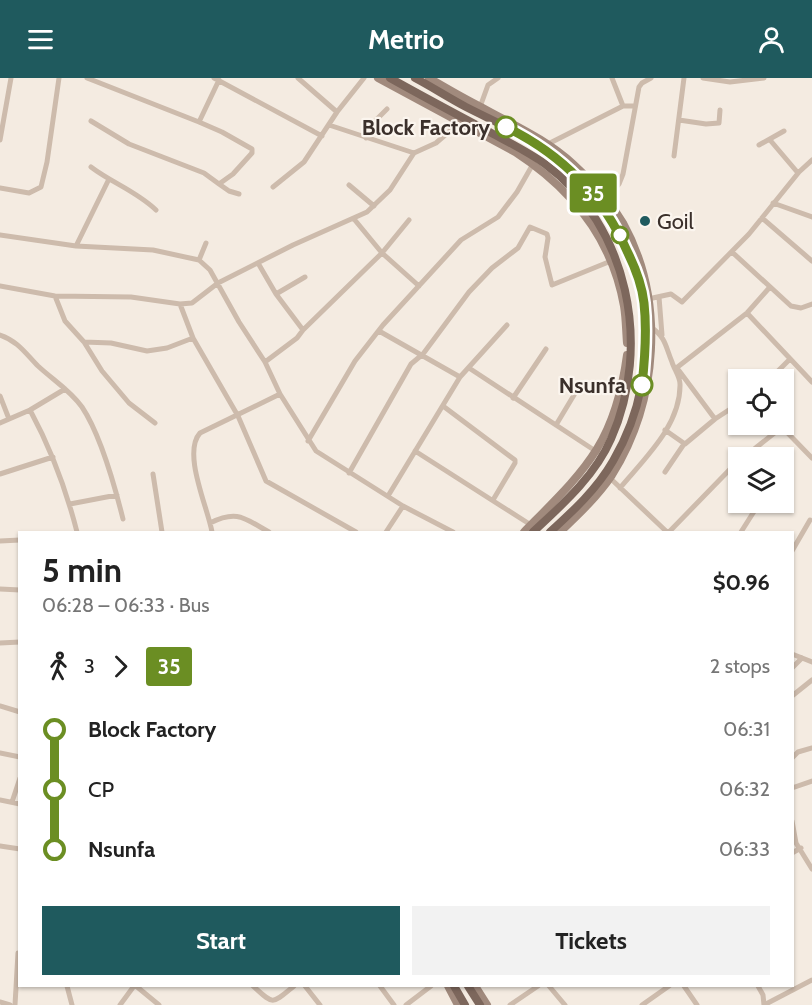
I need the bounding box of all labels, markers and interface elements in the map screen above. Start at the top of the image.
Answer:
icon: menu [24,23,57,56]
text: Metrio [368,23,444,56]
icon: person [755,23,788,56]
place label: Block Factory [362,114,490,141]
marker: Block Factory [495,116,517,138]
line badge: 35 [566,174,620,212]
text: 35 [582,181,604,206]
place label: Goil [657,208,694,235]
marker: Goil [638,214,652,228]
unlabelled marker [611,226,629,244]
map controls [728,369,794,513]
button: locate [728,369,794,435]
place label: Nsunfa [559,372,626,399]
marker: Nsunfa [631,374,653,396]
button: layers [728,447,794,513]
text: 5 min [42,550,122,590]
text: $0.96 [713,569,770,596]
text: 06:28 – 06:33 · Bus [42,593,209,617]
icon: walk [42,650,75,683]
icon: forward [104,650,137,683]
text: 3 [84,654,95,678]
text: 35 [158,654,180,679]
text: 2 stops [710,654,770,678]
text: Block Factory [88,716,216,743]
text: 06:31 [723,717,770,741]
text: CP [88,776,114,803]
text: 06:32 [719,777,770,801]
text: Nsunfa [88,836,155,863]
text: 06:33 [719,837,770,861]
button: Start [42,906,400,975]
button: Tickets [412,906,770,975]

